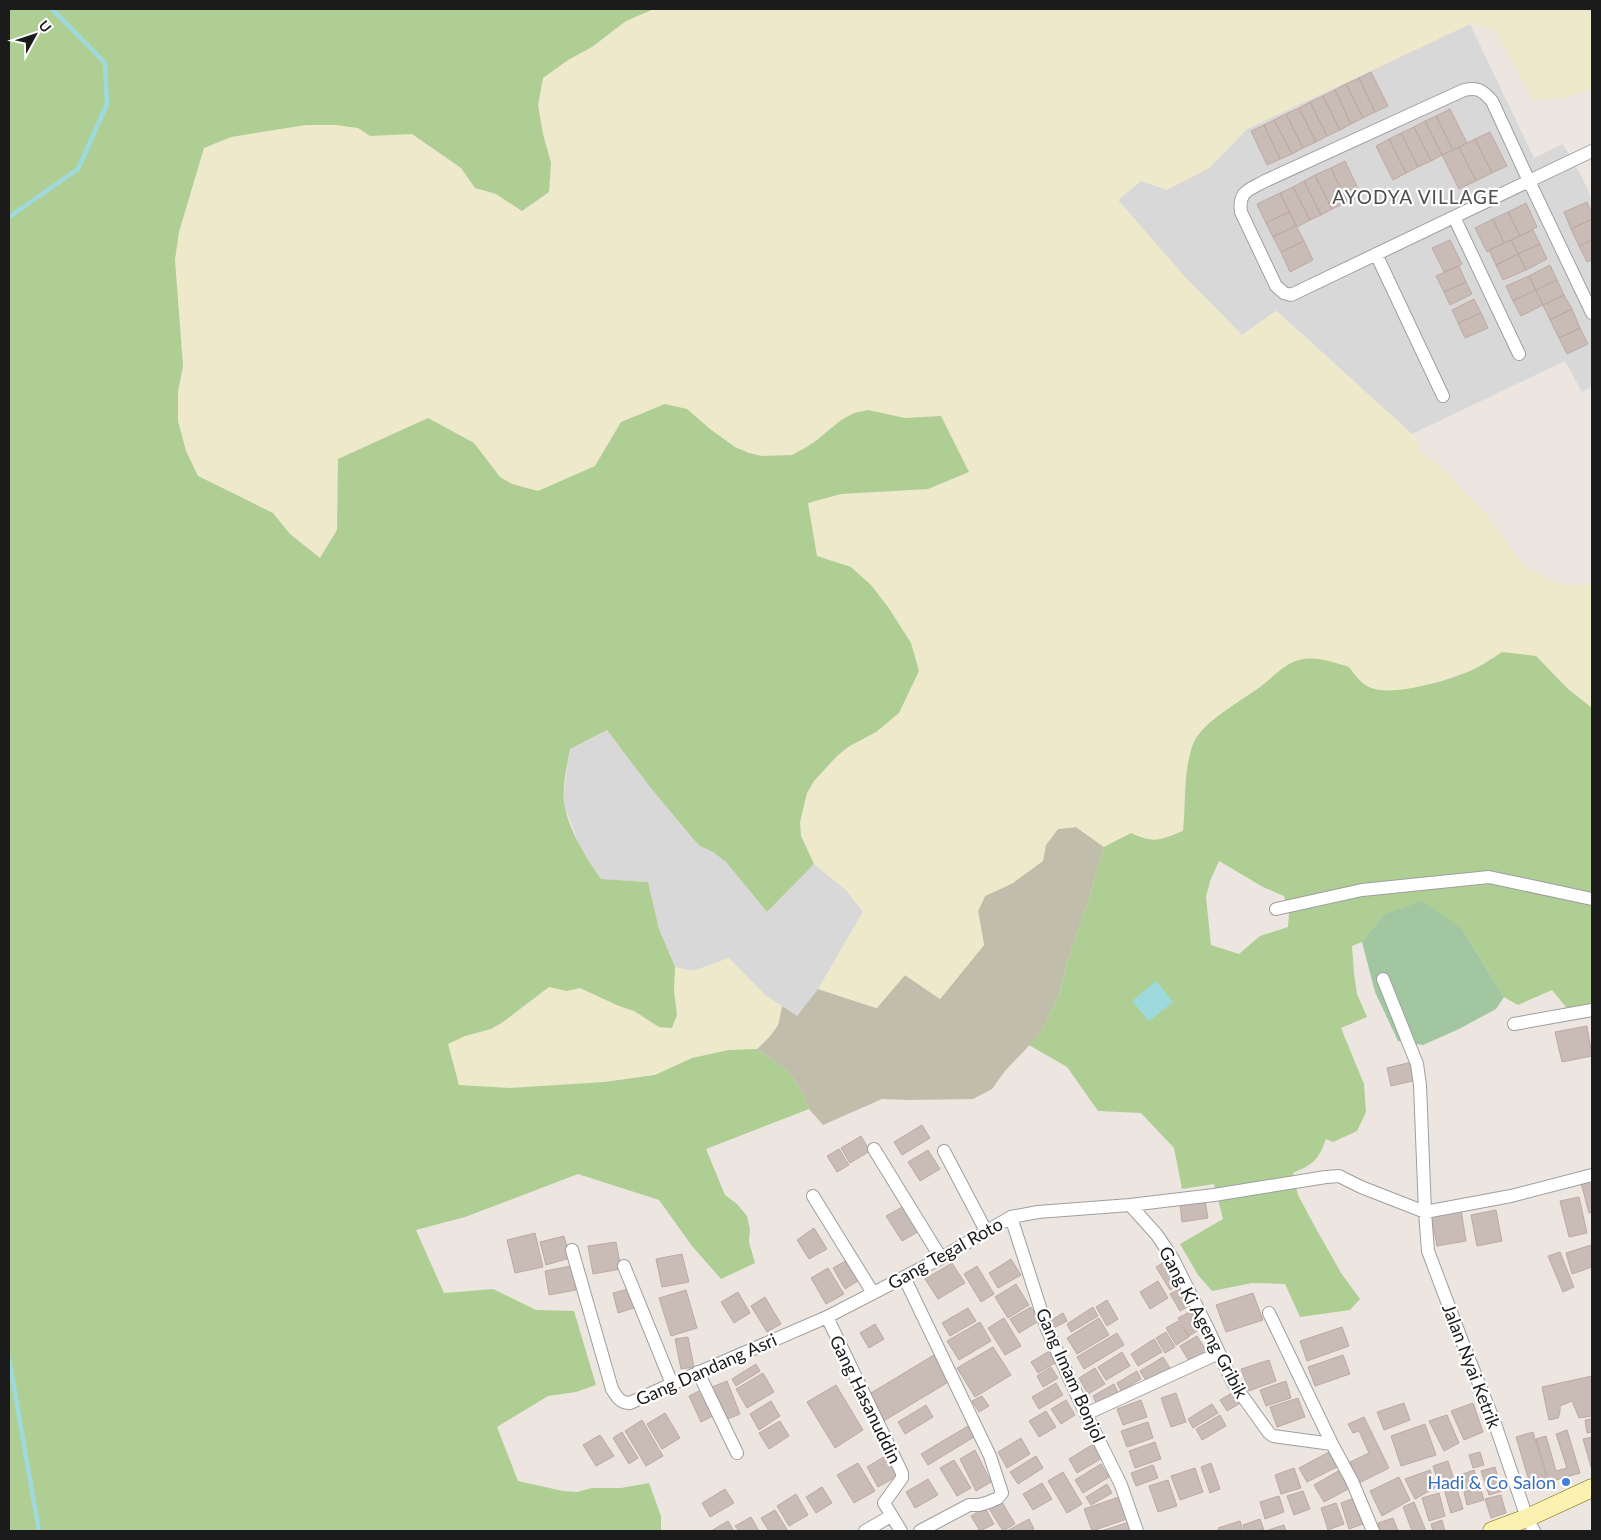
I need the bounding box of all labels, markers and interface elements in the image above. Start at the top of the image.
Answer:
north arrow [10,10,60,60]
text: U [35,17,55,36]
district label: AYODYA VILLAGE [1332,185,1500,208]
street label: Gang Tegal Roto [884,1212,1006,1294]
street label: Gang Ki Ageng Gribik [1155,1242,1254,1402]
street label: Jalan Nyai Ketrik [1438,1301,1506,1432]
street label: Gang Imam Bonjol [1032,1304,1110,1446]
street label: Gang Dandang Asri [632,1328,780,1410]
street label: Gang Hasanuddin [825,1331,907,1467]
place label: Hadi & Co Salon [1427,1471,1556,1493]
marker: Hadi & Co Salon [1560,1476,1572,1488]

